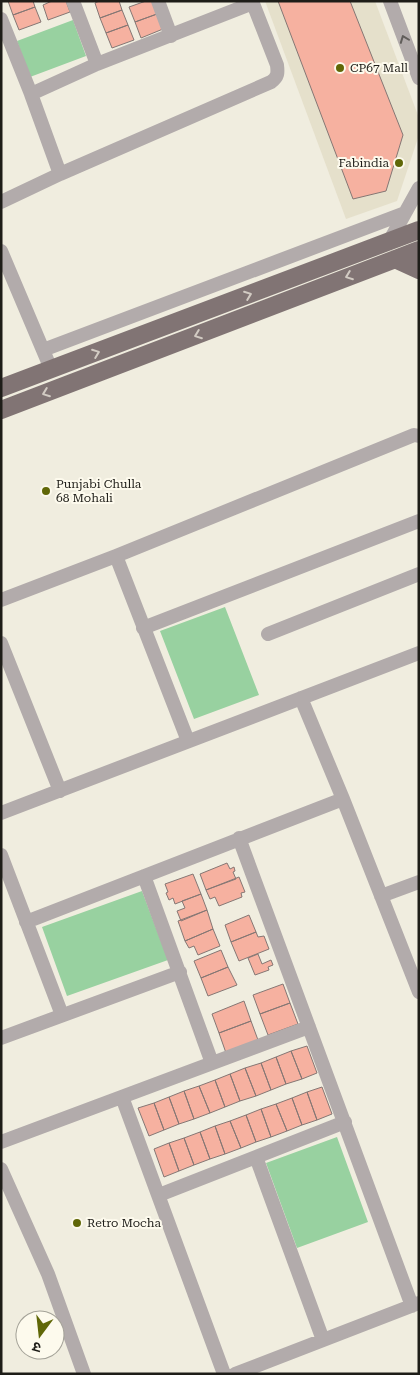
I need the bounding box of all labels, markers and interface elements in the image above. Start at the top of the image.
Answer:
one-way arrow [400,36,410,44]
place label: CP67 Mall [350,61,408,75]
marker: CP67 Mall [334,62,346,74]
place label: Fabindia [339,156,389,170]
marker: Fabindia [393,157,405,169]
one-way arrow [346,270,354,280]
one-way arrow [243,291,252,301]
one-way arrow [194,328,203,339]
one-way arrow [91,348,100,359]
one-way arrow [42,387,51,397]
place label: Punjabi Chulla 68 Mohali [56,477,142,505]
marker: Punjabi Chulla 68 Mohali [40,485,52,497]
place label: Retro Mocha [87,1216,162,1230]
marker: Retro Mocha [71,1217,83,1229]
north arrow [15,1310,65,1360]
text: उ [30,1339,43,1356]

